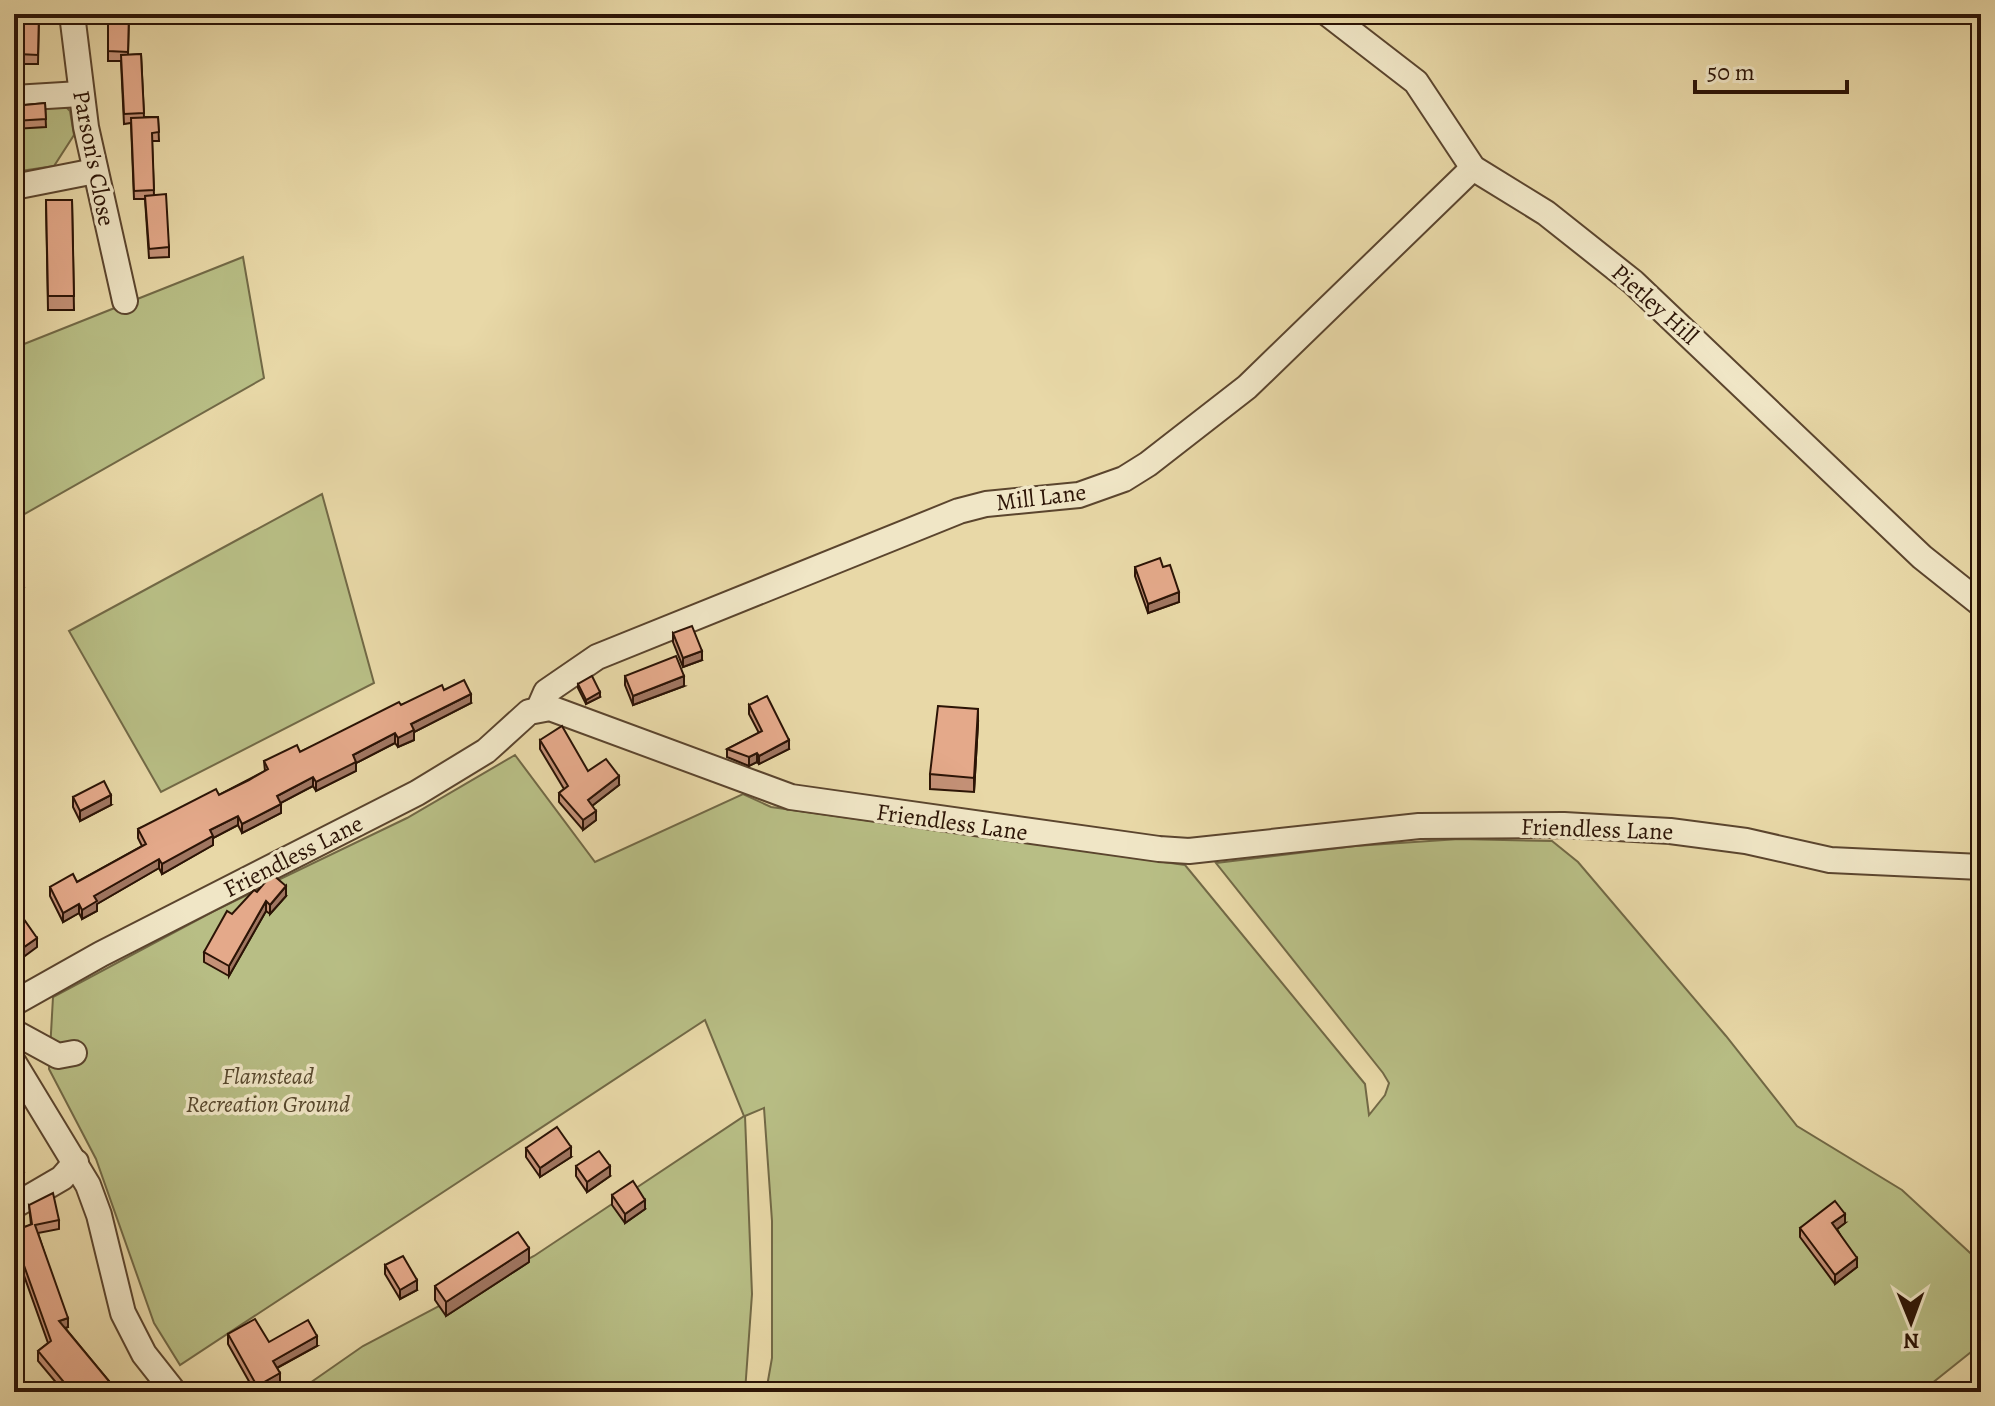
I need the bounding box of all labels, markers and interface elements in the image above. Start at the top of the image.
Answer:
scale bar [1695,44,1847,94]
text: 50 m [1707,56,1755,88]
street label: Parson's Close [65,87,123,229]
street label: Pietley Hill [1605,256,1706,352]
street label: Mill Lane [994,476,1088,518]
street label: Friendless Lane [874,796,1030,848]
street label: Friendless Lane [218,807,368,905]
street label: Friendless Lane [1520,810,1674,848]
park label: Flamstead Recreation Ground [186,1060,350,1120]
north arrow [1871,1282,1951,1362]
text: N [1903,1326,1920,1356]

